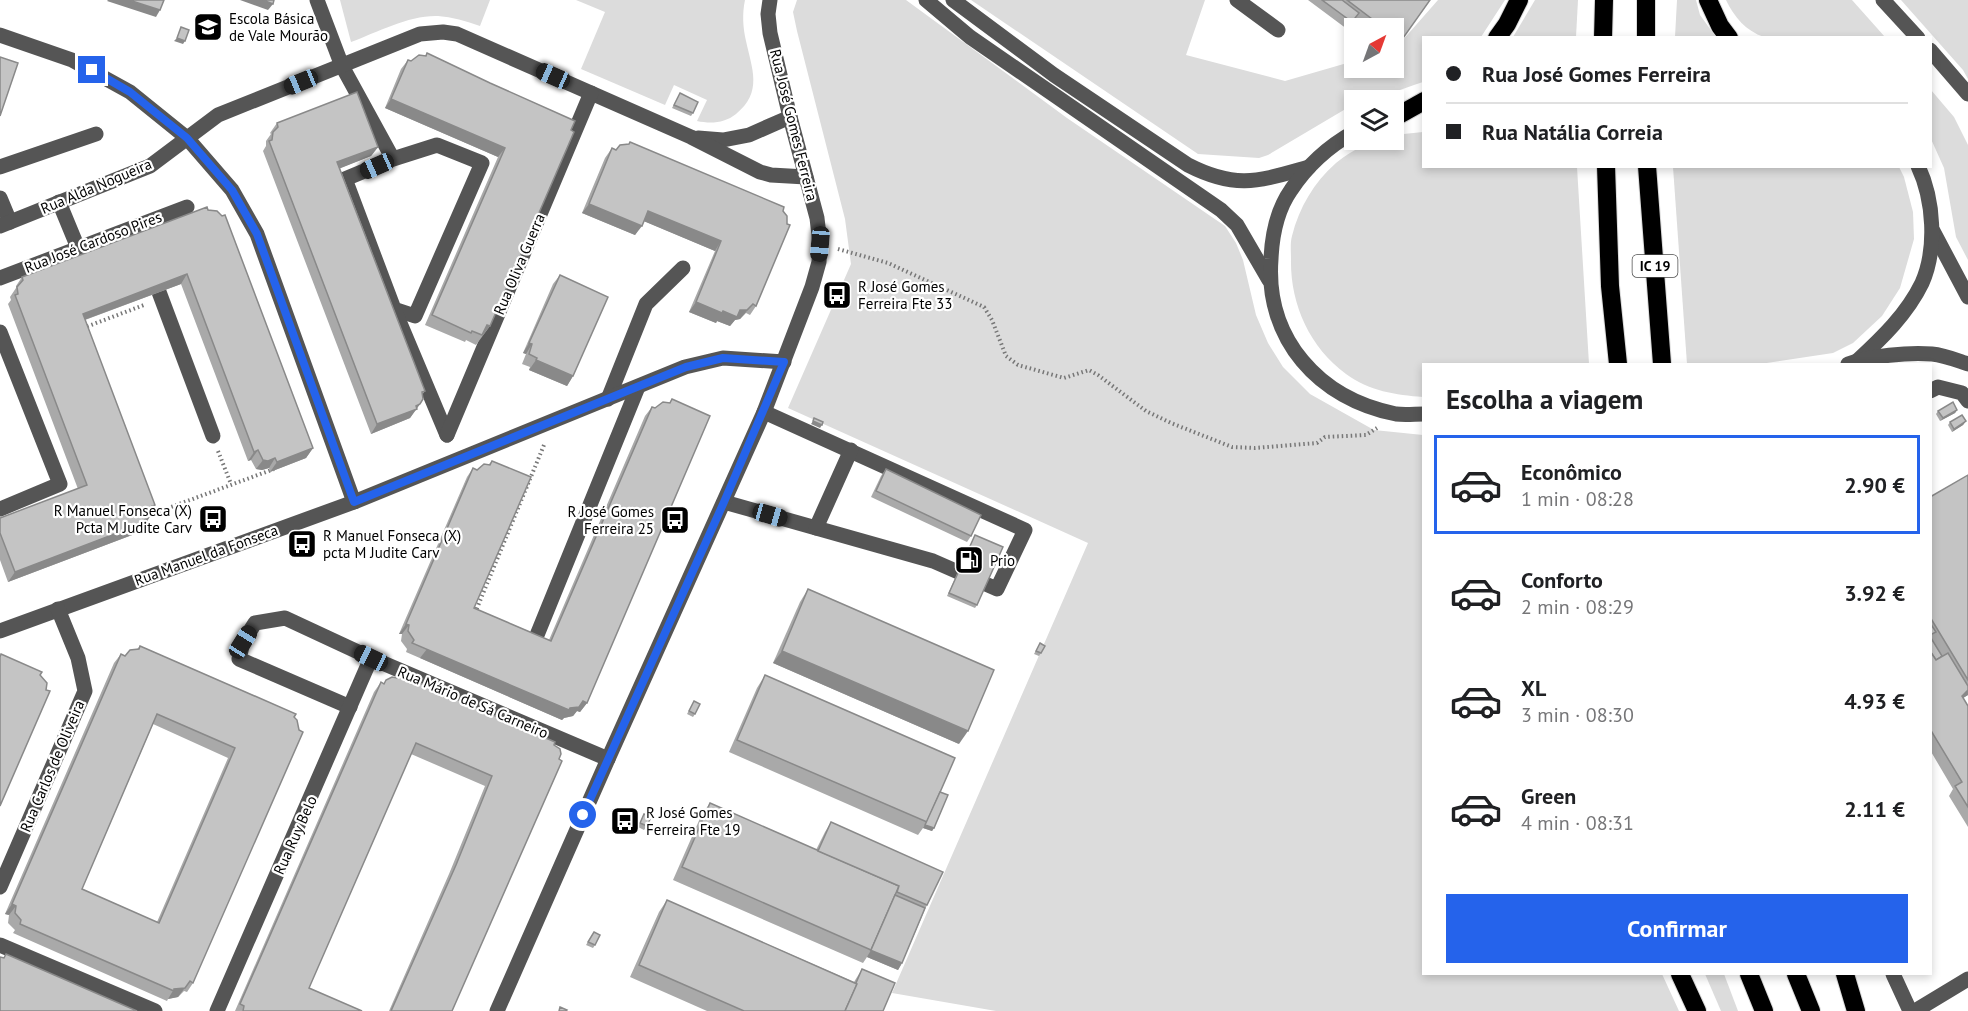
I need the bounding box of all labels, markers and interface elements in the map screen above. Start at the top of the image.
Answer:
place label: Escola Básica de Vale Mourão [229,9,328,45]
school or university icon: Escola Básica de Vale Mourão [192,11,224,43]
north arrow [1344,18,1404,78]
map controls [1344,18,1404,150]
street label: Rua José Gomes Ferreira [766,47,822,203]
route end [78,56,105,83]
car [533,60,573,92]
text: Rua José Gomes Ferreira [1482,60,1711,88]
car [281,67,321,97]
button: layers [1344,90,1404,150]
text: Rua Natália Correia [1482,118,1663,146]
car [357,150,397,182]
street label: Rua Alda Nogueira [38,154,154,218]
street label: Rua José Cardoso Pires [22,207,164,277]
street label: Rua Oliva Guerra [489,211,549,317]
car [809,225,831,263]
road number: IC 19 [1632,255,1678,277]
place label: R José Gomes Ferreira Fte 33 [858,277,952,313]
bus stop icon: R José Gomes Ferreira Fte 33 [821,279,853,311]
text: Escolha a viagem [1446,382,1643,416]
icon: car [1449,458,1503,512]
text: Econômico [1521,458,1622,486]
text: 2.90 € [1844,471,1905,499]
text: 1 min · 08:28 [1521,486,1634,512]
place label: R Manuel Fonseca (X) Pcta M Judite Carv [54,501,193,537]
car [750,501,790,529]
place label: R José Gomes Ferreira 25 [567,502,654,538]
bus stop icon: R Manuel Fonseca (X) Pcta M Judite Carv [197,503,229,535]
bus stop icon: R José Gomes Ferreira 25 [659,504,691,536]
street label: Rua Manuel da Fonseca [132,520,280,590]
place label: R Manuel Fonseca (X) pcta M Judite Carv [323,526,461,562]
bus stop icon: R Manuel Fonseca (X) pcta M Judite Carv [286,528,318,560]
fuel station icon: Prio [953,544,985,576]
place label: Prio [990,551,1015,570]
icon: car [1449,566,1503,620]
text: Conforto [1521,566,1603,594]
text: 3.92 € [1844,579,1905,607]
text: 2 min · 08:29 [1521,594,1634,620]
car [226,622,260,662]
car [351,642,391,674]
street label: Rua Mário de Sá Carneiro [395,662,551,742]
icon: car [1449,674,1503,728]
text: XL [1521,674,1546,702]
text: 4.93 € [1844,687,1905,715]
street label: Rua Carlos de Oliveira [16,697,88,835]
text: 3 min · 08:30 [1521,702,1634,728]
icon: car [1449,782,1503,836]
text: Green [1521,782,1576,810]
street label: Rua Ruy Belo [269,793,321,877]
text: 2.11 € [1844,795,1905,823]
route start [569,801,596,828]
place label: R José Gomes Ferreira Fte 19 [646,803,740,839]
bus stop icon: R José Gomes Ferreira Fte 19 [609,805,641,837]
text: 4 min · 08:31 [1521,810,1634,836]
button: Confirmar [1446,894,1908,963]

